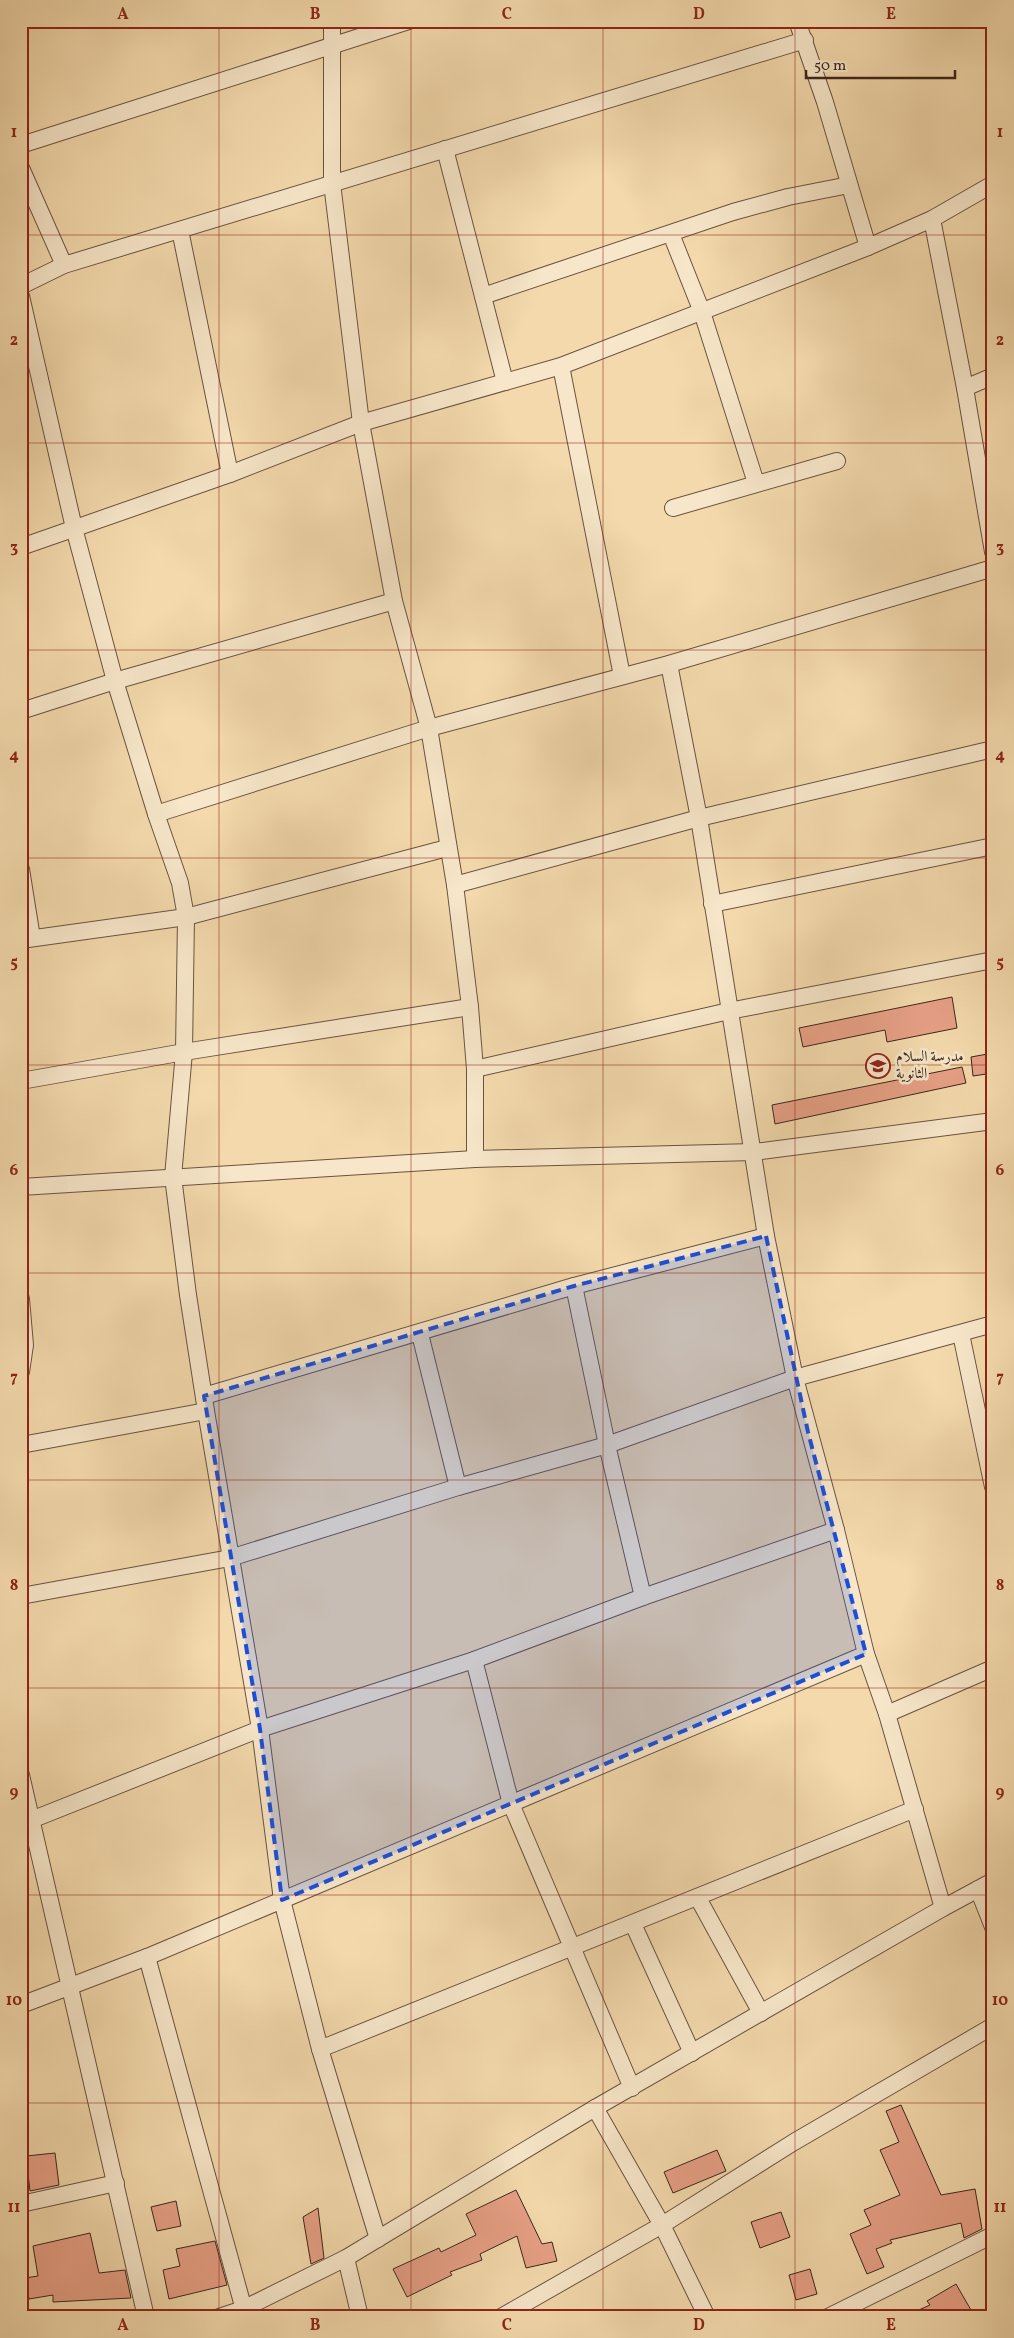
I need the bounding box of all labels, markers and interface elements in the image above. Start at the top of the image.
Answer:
text: A [117,4,129,26]
text: B [310,4,321,26]
text: C [502,4,512,26]
text: D [693,4,705,26]
text: E [886,4,896,26]
scale bar [806,48,955,80]
text: 50 m [814,56,846,77]
text: 1 [11,122,17,144]
text: 1 [997,122,1003,144]
text: 2 [10,330,18,352]
text: 2 [996,330,1004,352]
text: 3 [10,537,18,559]
text: 3 [996,537,1004,559]
text: 4 [9,745,19,767]
text: 4 [995,745,1005,767]
text: 5 [10,952,18,974]
text: 5 [996,952,1004,974]
place label: مدرسة السلام الثانوية [896,1047,964,1085]
school or university icon: مدرسة السلام الثانوية [865,1053,891,1079]
text: 6 [10,1160,19,1182]
text: 6 [996,1160,1005,1182]
text: 7 [10,1367,18,1389]
text: 7 [996,1367,1004,1389]
text: 8 [10,1575,18,1597]
text: 8 [996,1575,1004,1597]
text: 9 [10,1782,19,1804]
text: 9 [996,1782,1005,1804]
text: 10 [6,1990,22,2012]
text: 10 [992,1990,1008,2012]
text: 11 [8,2197,20,2219]
text: 11 [994,2197,1006,2219]
text: A [117,2315,129,2337]
text: B [310,2315,321,2337]
text: C [502,2315,512,2337]
text: D [693,2315,705,2337]
text: E [886,2315,896,2337]

